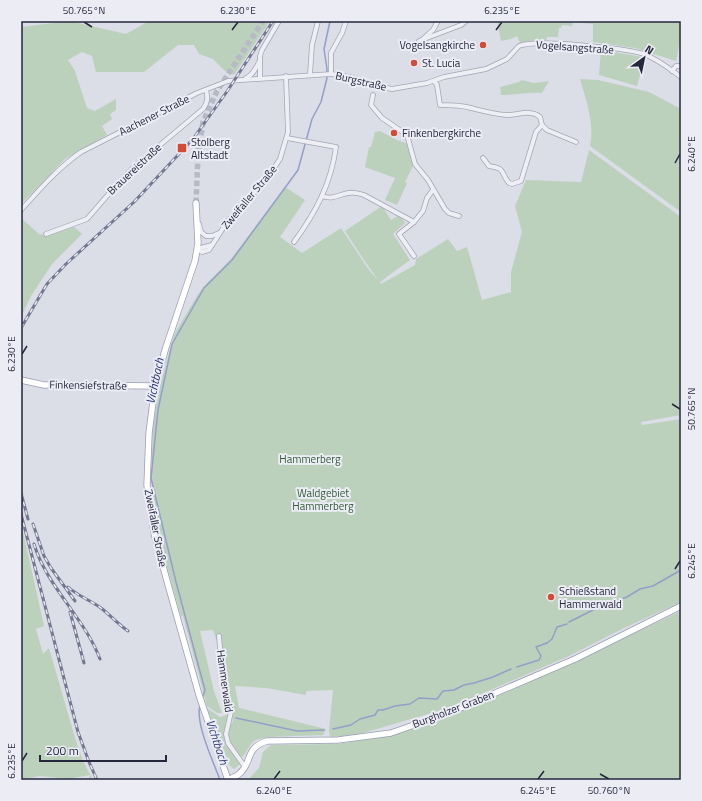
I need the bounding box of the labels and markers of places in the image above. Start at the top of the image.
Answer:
place label: Vogelsangkirche [400,37,475,53]
marker: Vogelsangkirche [478,40,488,50]
place label: St. Lucia [422,55,461,71]
marker: St. Lucia [409,58,419,68]
place label: Finkenbergkirche [402,125,481,141]
marker: Finkenbergkirche [389,128,399,138]
place label: Stolberg Altstadt [191,134,230,163]
marker: Stolberg Altstadt [176,142,188,154]
place label: Schießstand Hammerwald [559,583,622,612]
marker: Schießstand Hammerwald [546,592,556,602]

